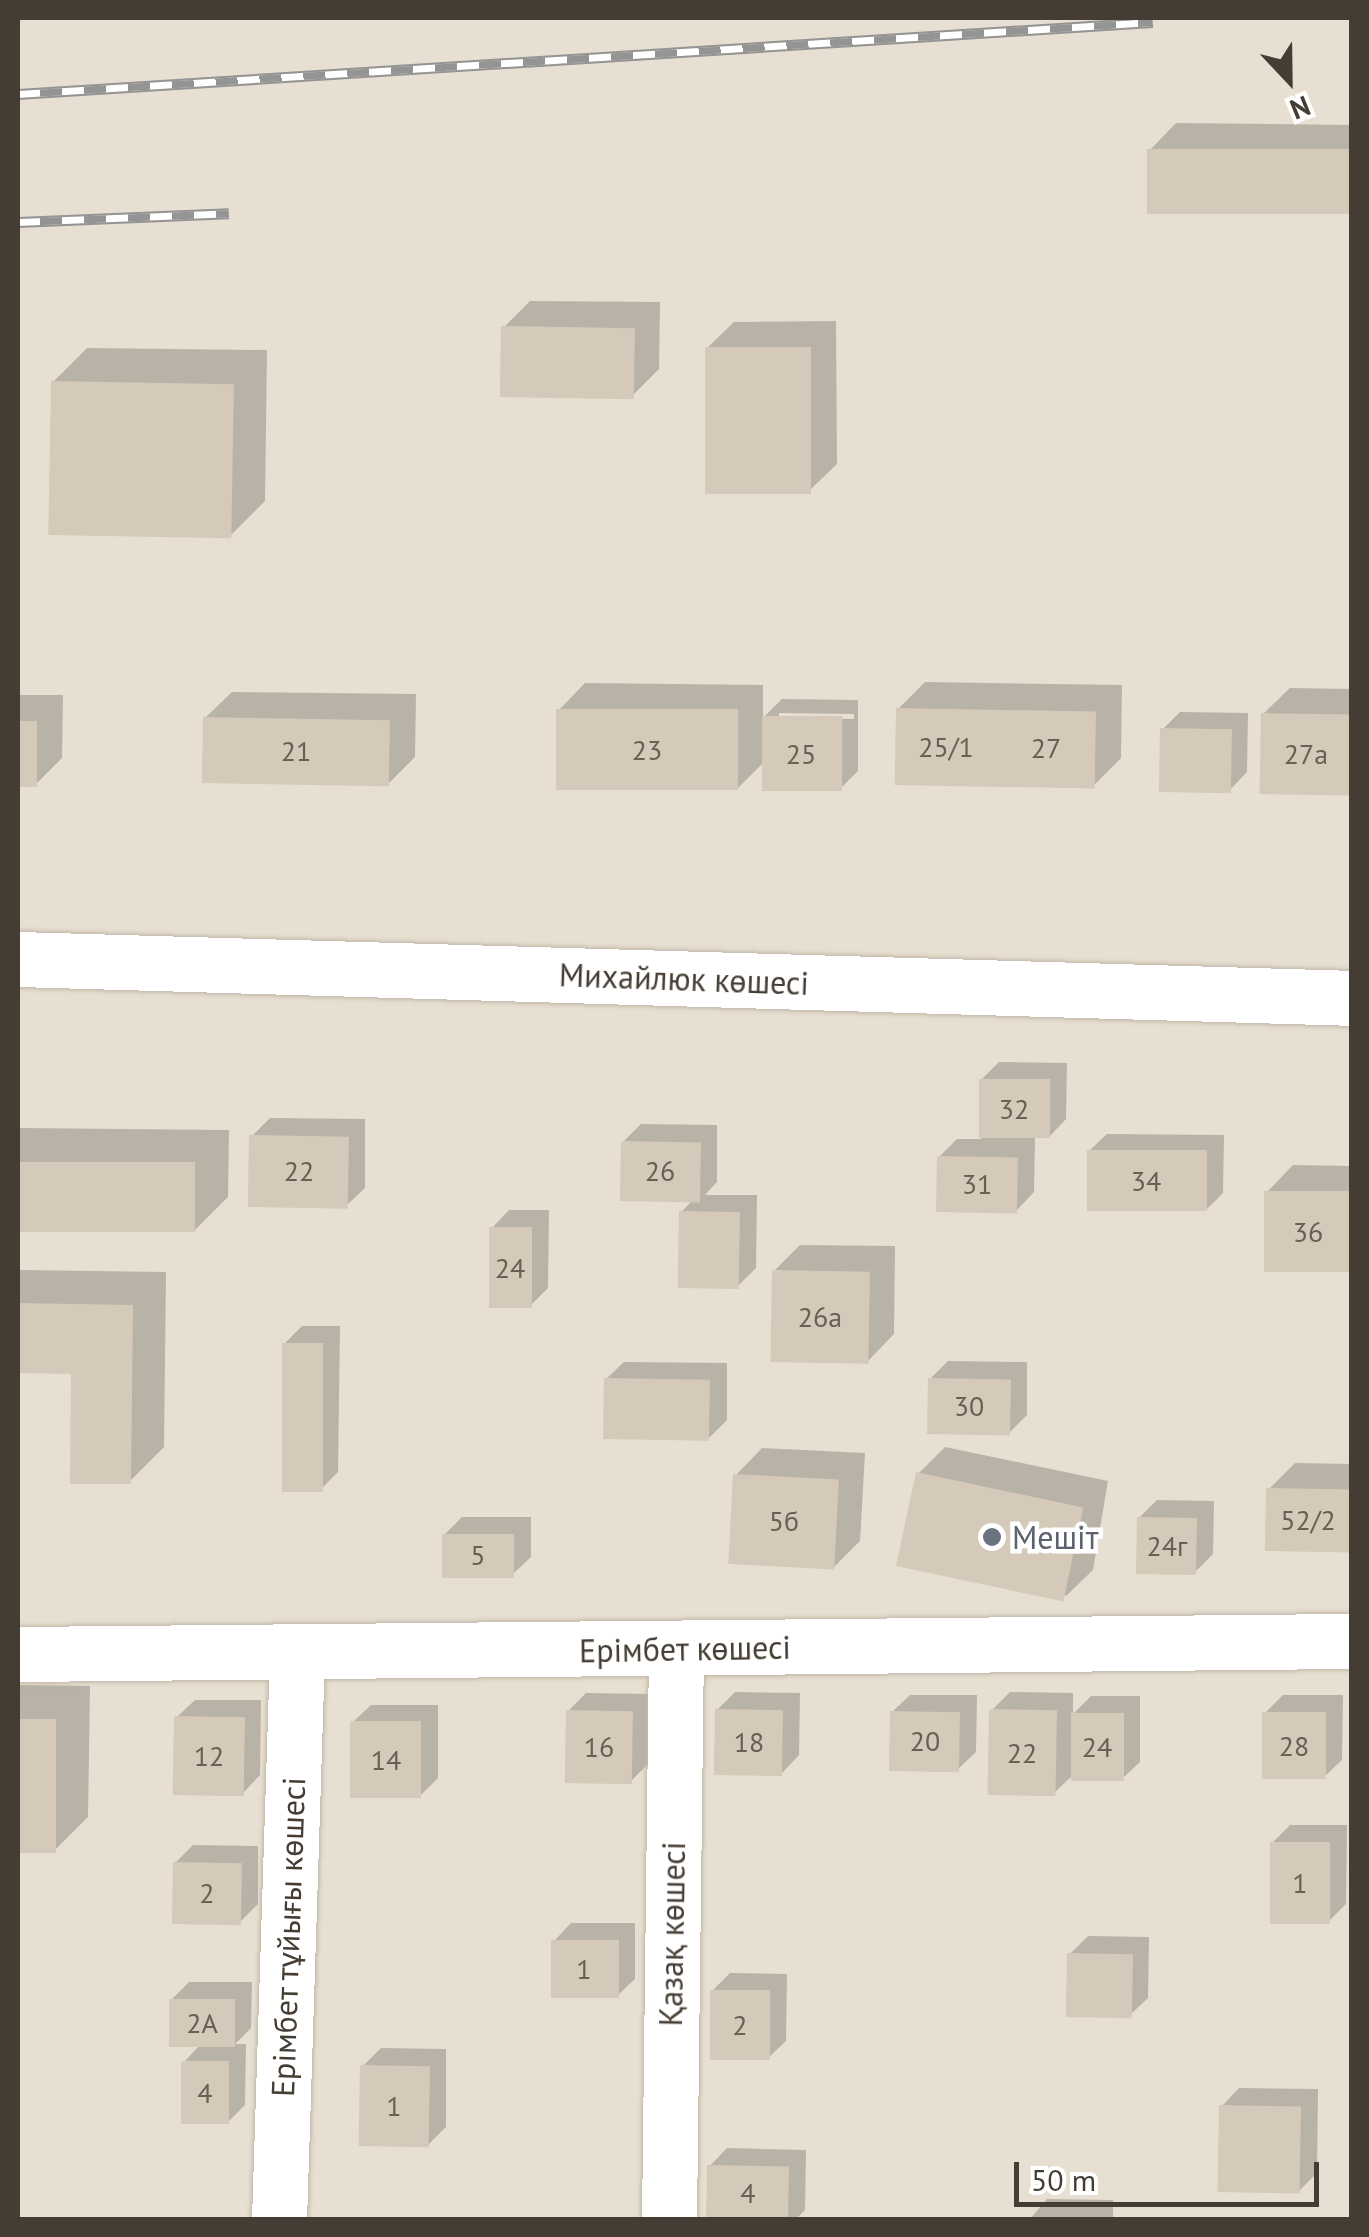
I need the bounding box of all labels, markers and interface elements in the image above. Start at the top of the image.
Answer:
north arrow [1239,30,1339,130]
text: N [1285,88,1316,129]
house number: 25/1 [918,730,974,764]
house number: 27 [1031,731,1061,765]
house number: 23 [632,733,662,767]
house number: 21 [281,734,311,768]
house number: 25 [786,737,816,771]
house number: 27а [1284,737,1328,771]
street label: Михайлюк көшесі [558,955,810,1003]
house number: 32 [999,1092,1029,1126]
house number: 22 [284,1154,314,1188]
house number: 26 [645,1154,675,1188]
house number: 34 [1131,1164,1161,1198]
house number: 31 [962,1167,992,1201]
house number: 36 [1293,1215,1323,1249]
house number: 24 [495,1251,525,1285]
house number: 26а [798,1300,842,1334]
house number: 30 [954,1389,984,1423]
house number: 52/2 [1280,1503,1336,1537]
house number: 5б [769,1504,799,1538]
place label: Мешіт [1012,1518,1098,1556]
marker: Мешіт [981,1526,1003,1548]
house number: 24г [1147,1529,1187,1563]
house number: 5 [470,1538,486,1572]
street label: Ерімбет көшесі [578,1628,792,1670]
house number: 20 [910,1724,940,1758]
house number: 18 [734,1725,764,1759]
house number: 28 [1279,1729,1309,1763]
house number: 16 [584,1730,614,1764]
house number: 24 [1082,1730,1112,1764]
house number: 22 [1007,1736,1037,1770]
house number: 12 [194,1739,224,1773]
house number: 14 [371,1743,401,1777]
street label: Ерімбет тұйығы көшесі [263,1776,313,2098]
street label: Қазақ көшесі [651,1841,693,2027]
house number: 1 [1292,1866,1308,1900]
house number: 2 [199,1876,215,1910]
house number: 1 [576,1952,592,1986]
house number: 2А [186,2006,218,2040]
house number: 2 [732,2008,748,2042]
house number: 4 [197,2076,213,2110]
house number: 1 [386,2089,402,2123]
scale bar [1019,2142,1324,2204]
text: 50 m [1031,2160,1096,2199]
house number: 4 [740,2176,756,2210]

